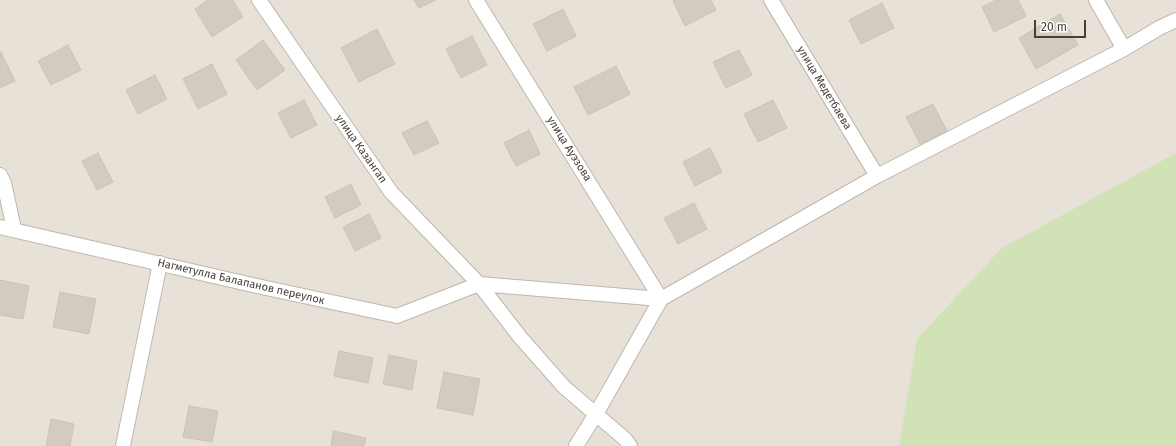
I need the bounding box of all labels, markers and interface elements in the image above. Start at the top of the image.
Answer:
scale bar [1036,12,1088,38]
text: 20 m [1041,20,1067,34]
street label: улица Медетбаева [794,44,854,132]
street label: улица Казангап [332,112,390,186]
street label: улица Ауэзова [544,114,594,184]
street label: Нагметулла Балапанов переулок [156,256,326,308]

